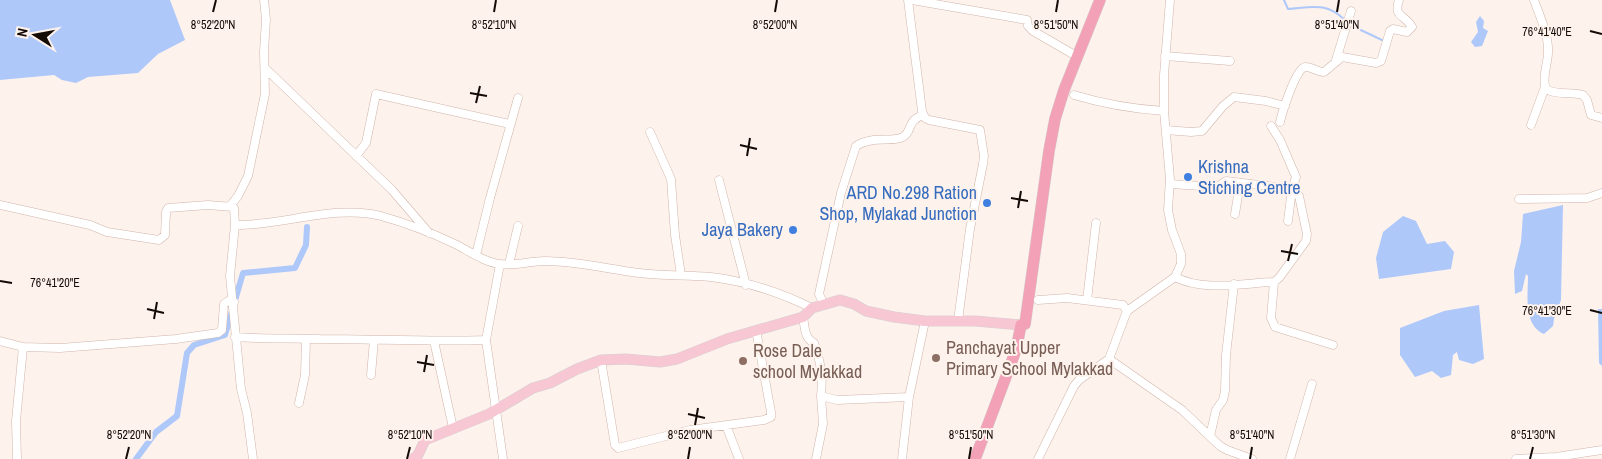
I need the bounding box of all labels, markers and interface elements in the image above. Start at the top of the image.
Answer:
north arrow [10,10,60,60]
text: 8°52'20"N [191,17,235,33]
text: 8°52'10"N [472,17,516,33]
text: 8°52'00"N [753,17,797,33]
text: 8°51'50"N [1034,17,1078,33]
text: 8°51'40"N [1315,17,1359,33]
text: 76°41'40"E [1522,24,1572,40]
text: N [13,27,32,38]
place label: Krishna Stiching Centre [1198,154,1301,200]
marker: Krishna Stiching Centre [1182,171,1194,183]
place label: ARD No.298 Ration Shop, Mylakad Junction [819,180,977,226]
marker: ARD No.298 Ration Shop, Mylakad Junction [981,197,993,209]
place label: Jaya Bakery [702,217,784,242]
marker: Jaya Bakery [787,224,799,236]
text: 76°41'20"E [30,275,80,291]
text: 76°41'30"E [1522,303,1572,319]
place label: Panchayat Upper Primary School Mylakkad [946,335,1113,381]
place label: Rose Dale school Mylakkad [753,338,862,384]
marker: Panchayat Upper Primary School Mylakkad [930,352,942,364]
marker: Rose Dale school Mylakkad [737,355,749,367]
text: 8°52'20"N [107,427,151,443]
text: 8°52'10"N [388,427,432,443]
text: 8°52'00"N [668,427,712,443]
text: 8°51'50"N [949,427,993,443]
text: 8°51'40"N [1230,427,1274,443]
text: 8°51'30"N [1511,427,1555,443]

